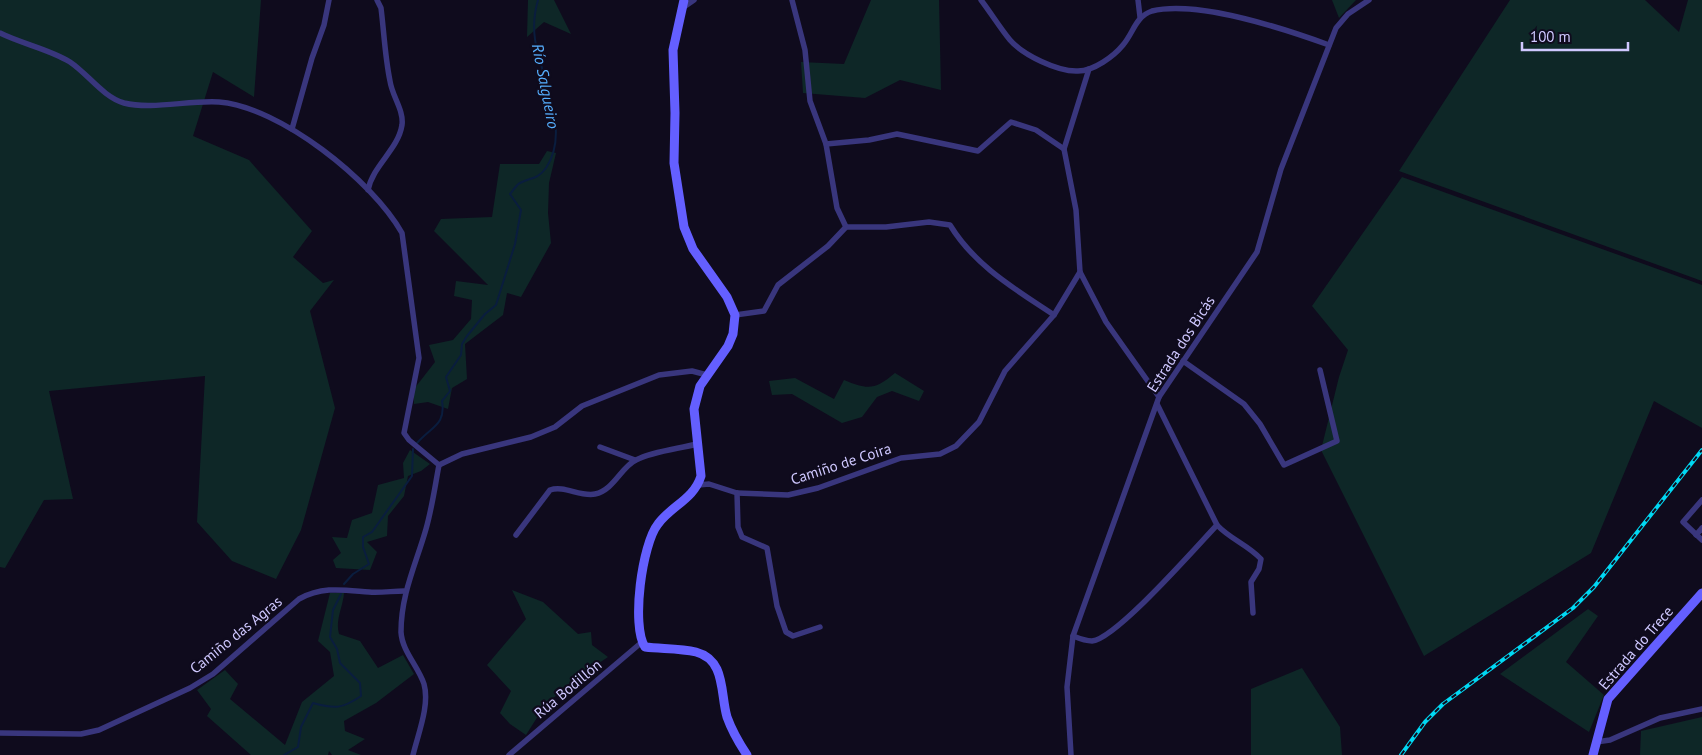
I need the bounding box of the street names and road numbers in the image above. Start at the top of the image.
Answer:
street label: Estrada dos Bicás [1142,292,1219,396]
street label: Camiño de Coira [788,438,893,489]
street label: Camiño das Agras [186,592,286,678]
street label: Estrada do Trece [1594,602,1677,693]
street label: Rúa Bodillón [530,655,605,722]

